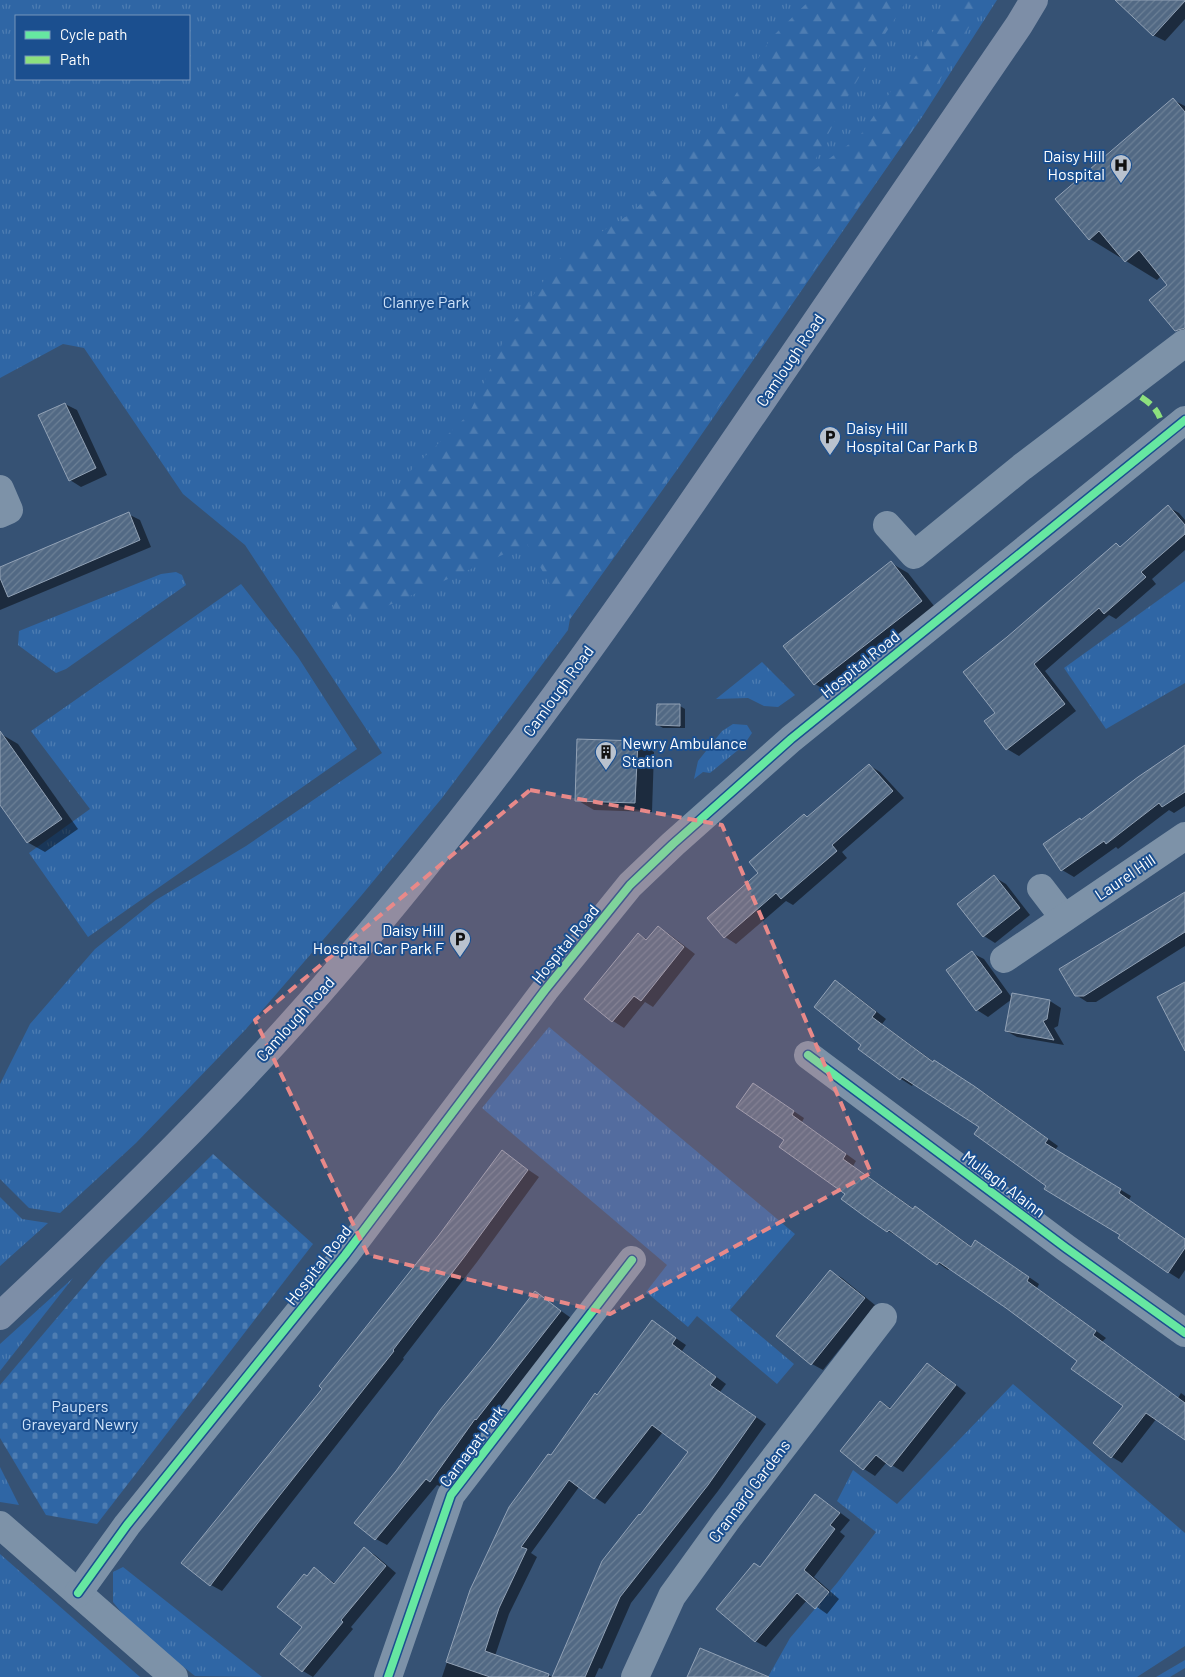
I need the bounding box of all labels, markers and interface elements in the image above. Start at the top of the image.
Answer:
legend [15,15,190,80]
text: Cycle path [60,25,127,43]
text: Path [60,50,90,68]
place label: Daisy Hill Hospital [1043,146,1105,183]
hospital icon: Daisy Hill Hospital [1109,153,1133,184]
park label: Clanrye Park [383,292,469,311]
street label: Camlough Road [752,310,828,410]
place label: Daisy Hill Hospital Car Park B [846,418,978,455]
parking icon: Daisy Hill Hospital Car Park B [818,425,842,456]
street label: Hospital Road [816,626,903,701]
street label: Camlough Road [518,642,597,740]
place label: Newry Ambulance Station [622,733,747,770]
building icon: Newry Ambulance Station [594,740,618,771]
street label: Laurel Hill [1091,849,1159,904]
street label: Hospital Road [527,900,602,987]
place label: Daisy Hill Hospital Car Park F [313,920,444,957]
parking icon: Daisy Hill Hospital Car Park F [448,927,472,958]
street label: Camlough Road [252,972,338,1065]
street label: Mullagh Alainn [959,1146,1049,1221]
street label: Hospital Road [281,1221,355,1308]
park label: Paupers Graveyard Newry [22,1396,139,1433]
street label: Carnagat Park [435,1401,509,1490]
street label: Crannard Gardens [704,1435,793,1546]

